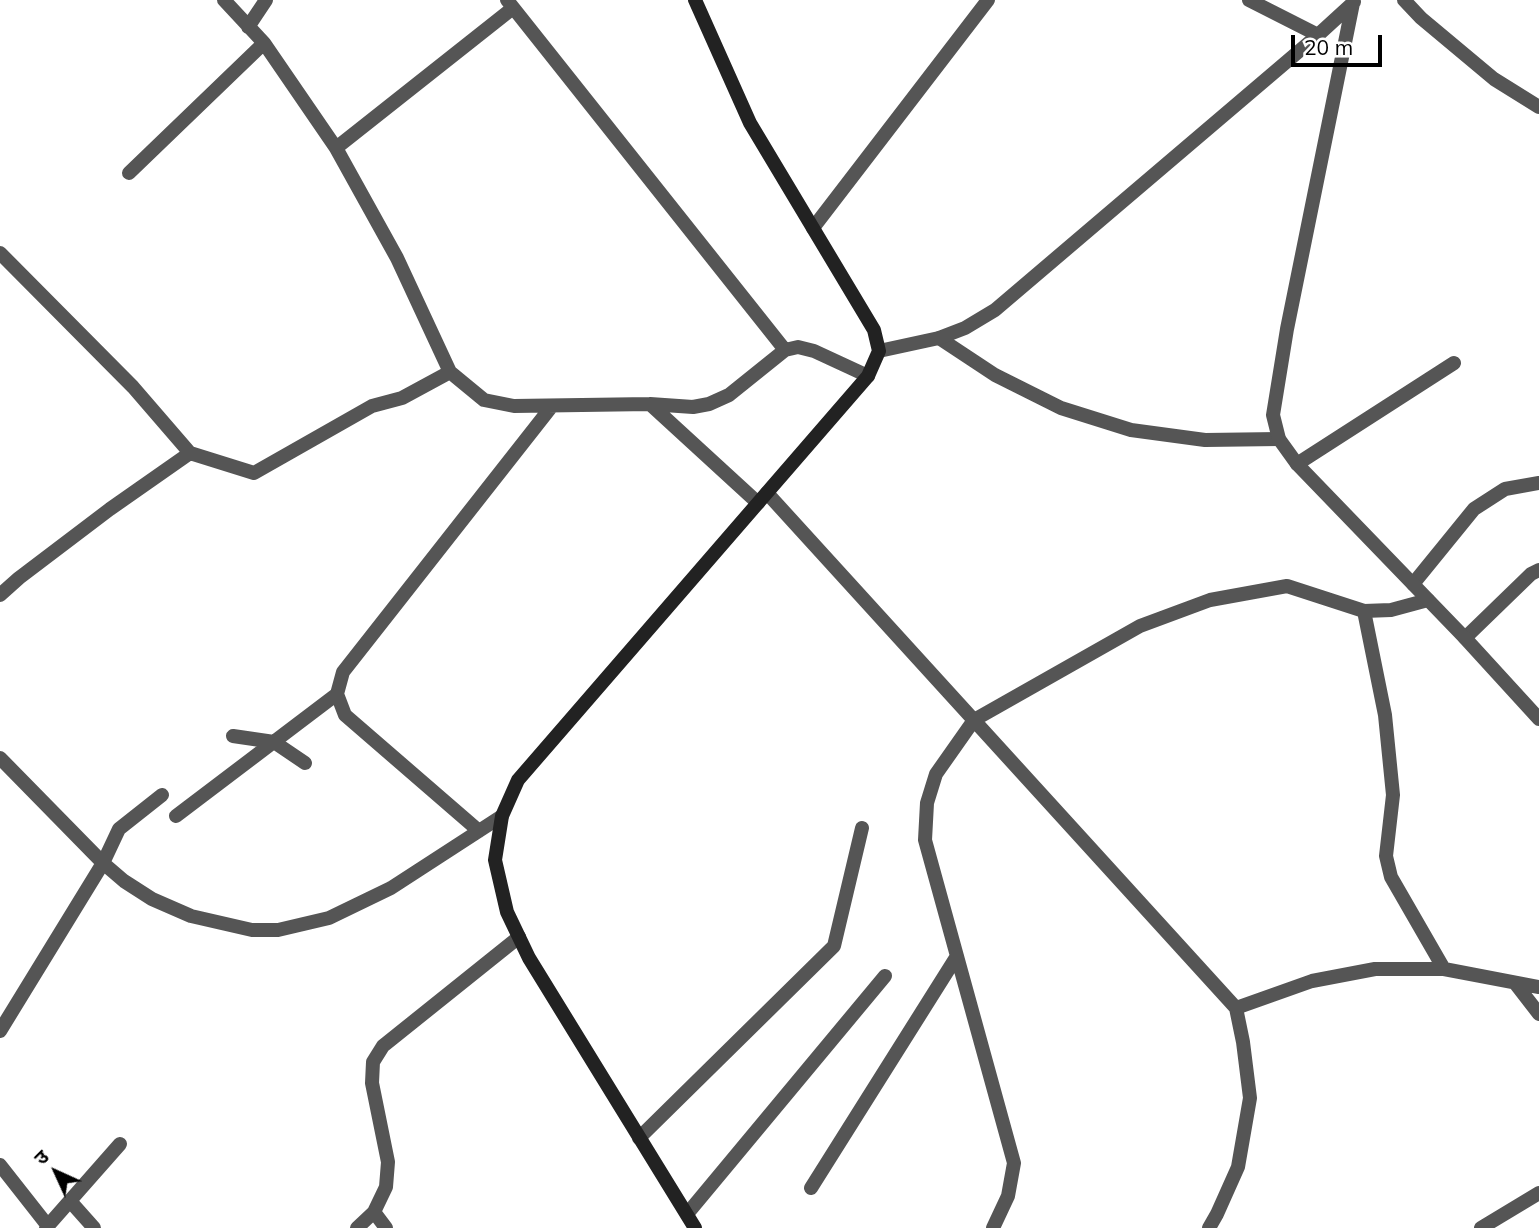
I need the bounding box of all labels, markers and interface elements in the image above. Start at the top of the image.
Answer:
scale bar [1294,21,1385,65]
text: 20 m [1304,34,1353,60]
north arrow [21,1137,91,1207]
text: उ [29,1145,54,1170]

